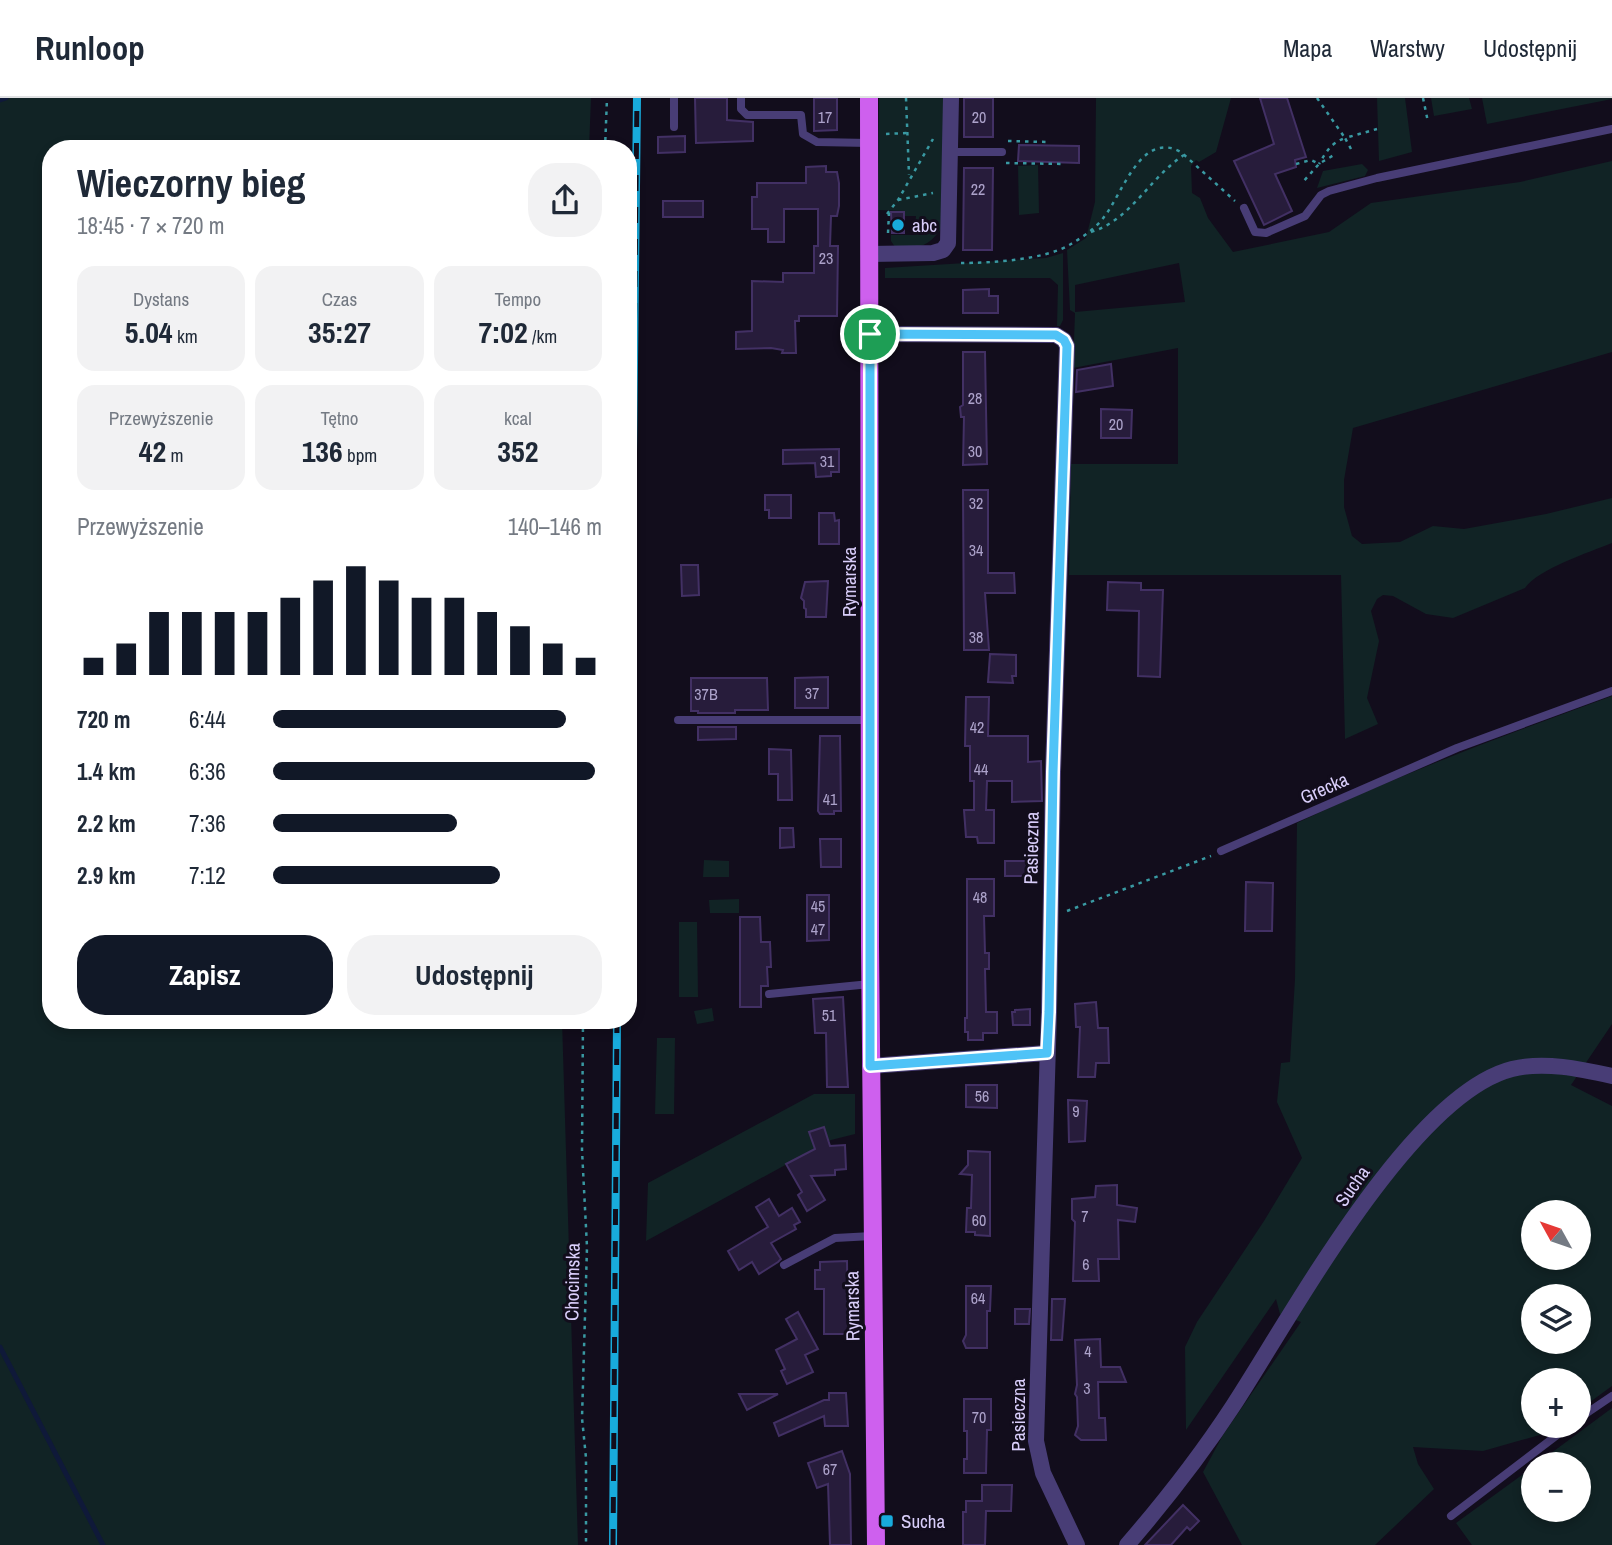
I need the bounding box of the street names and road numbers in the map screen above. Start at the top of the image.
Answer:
street label: Rymarska [836,547,862,617]
street label: Grecka [1296,766,1353,810]
street label: Pasieczna [1017,811,1045,885]
street label: Sucha [1329,1160,1376,1212]
street label: Chocimska [558,1242,586,1321]
street label: Rymarska [838,1270,866,1341]
street label: Pasieczna [1005,1378,1031,1451]

